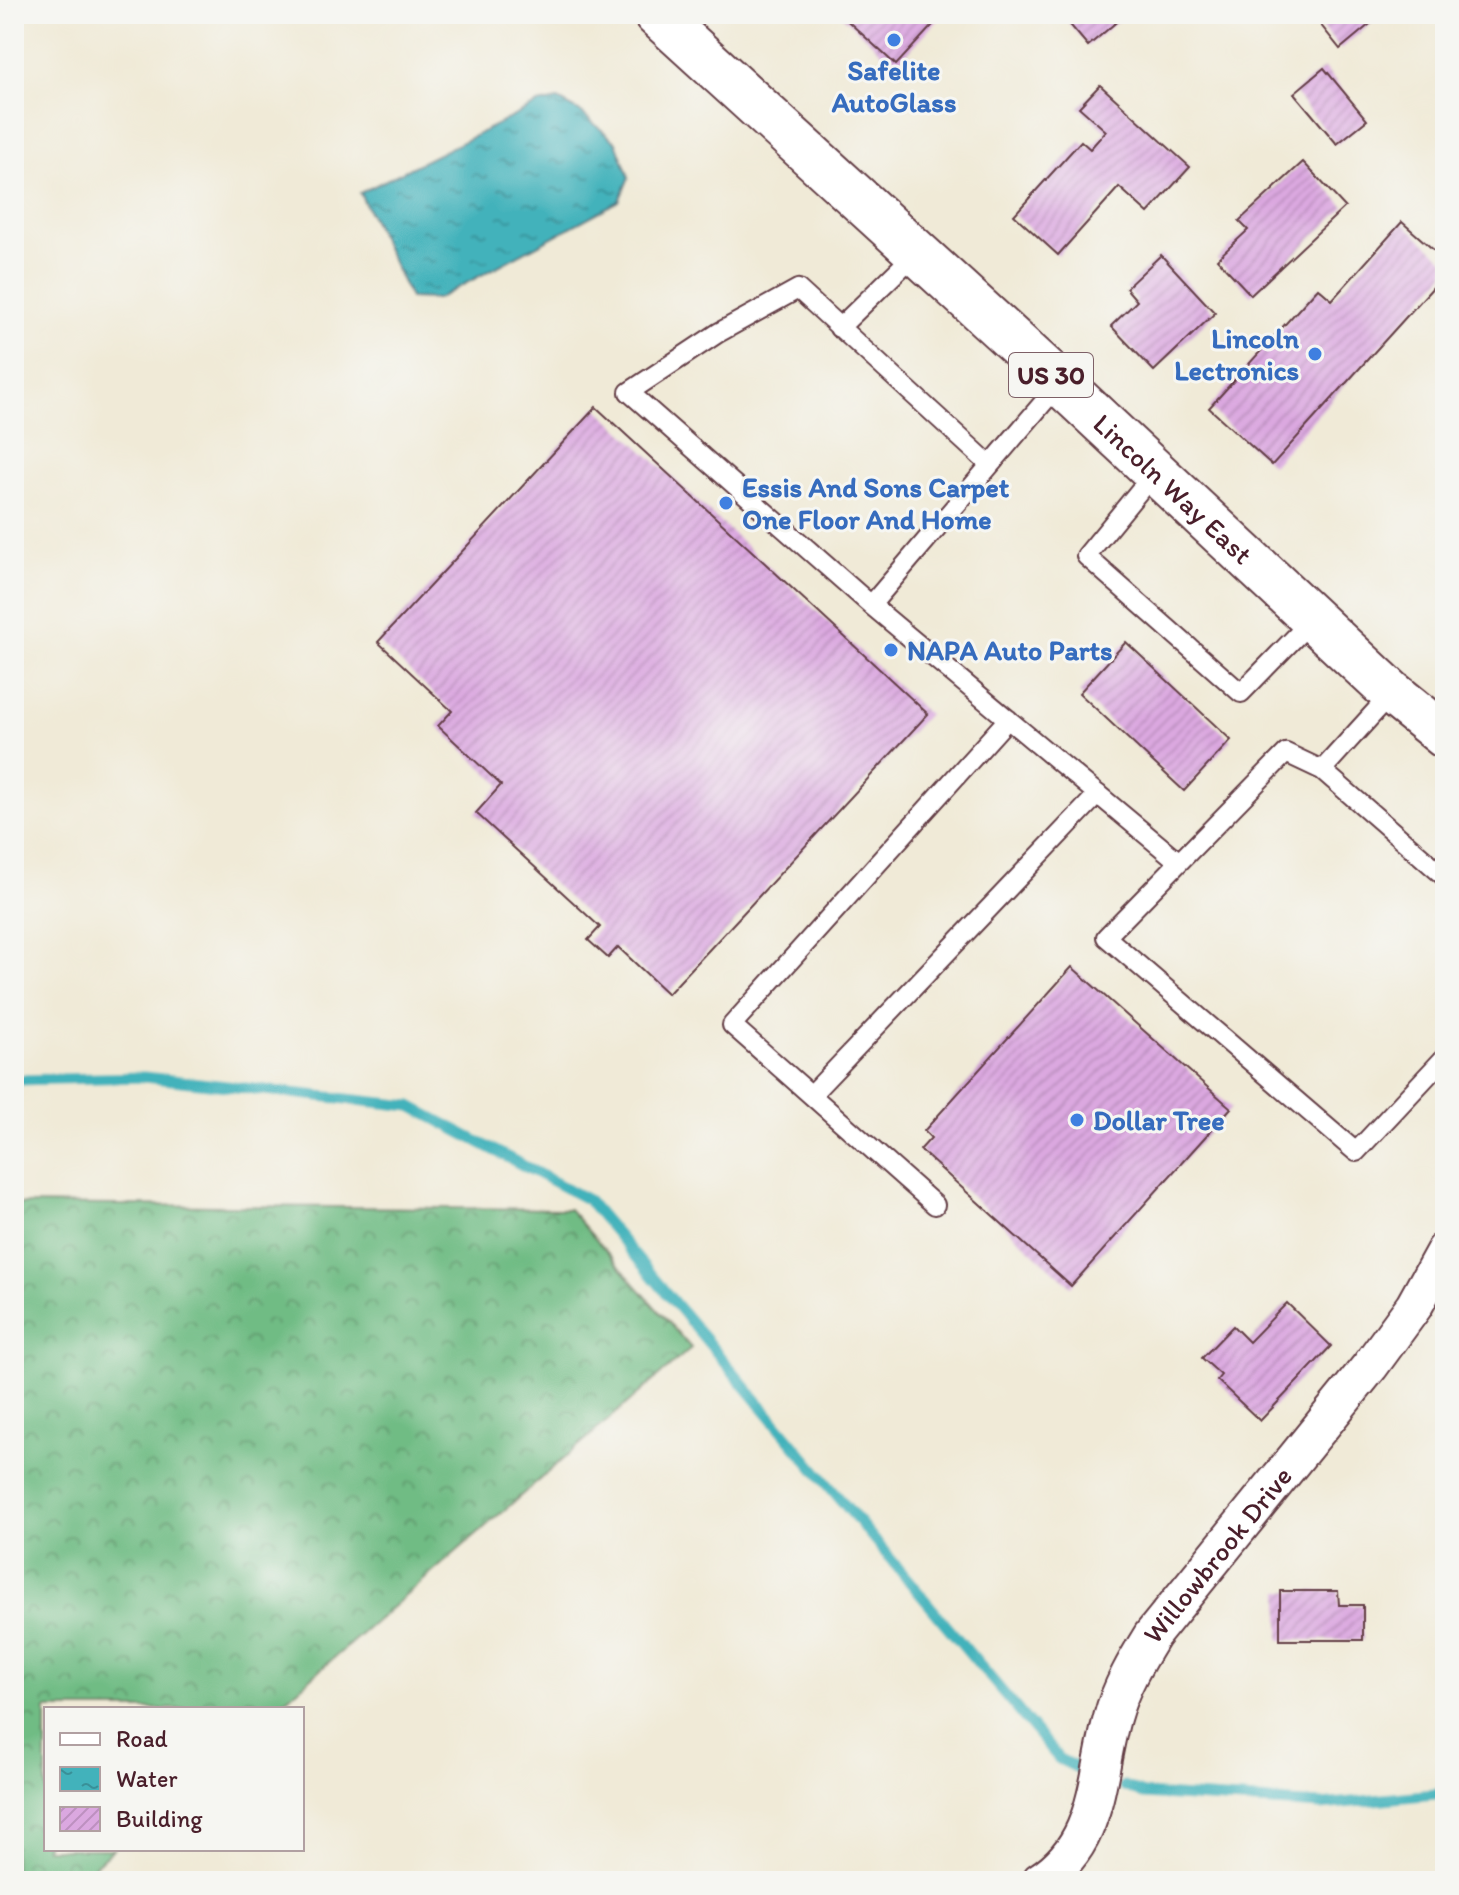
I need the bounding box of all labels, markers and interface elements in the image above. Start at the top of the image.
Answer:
marker: Safelite AutoGlass [885,31,903,49]
place label: Safelite AutoGlass [831,53,956,119]
place label: Lincoln Lectronics [1174,321,1299,387]
marker: Lincoln Lectronics [1306,345,1324,363]
road number: US 30 [1009,353,1093,397]
street label: Lincoln Way East [1087,406,1260,571]
place label: Essis And Sons Carpet One Floor And Home [742,470,1010,536]
marker: Essis And Sons Carpet One Floor And Home [717,494,735,512]
place label: NAPA Auto Parts [907,633,1113,667]
marker: NAPA Auto Parts [882,641,900,659]
place label: Dollar Tree [1093,1103,1225,1137]
marker: Dollar Tree [1068,1111,1086,1129]
street label: Willowbrook Drive [1135,1459,1299,1650]
legend [44,1707,304,1851]
text: Road [116,1724,168,1753]
text: Water [116,1764,178,1793]
text: Building [116,1804,203,1833]

